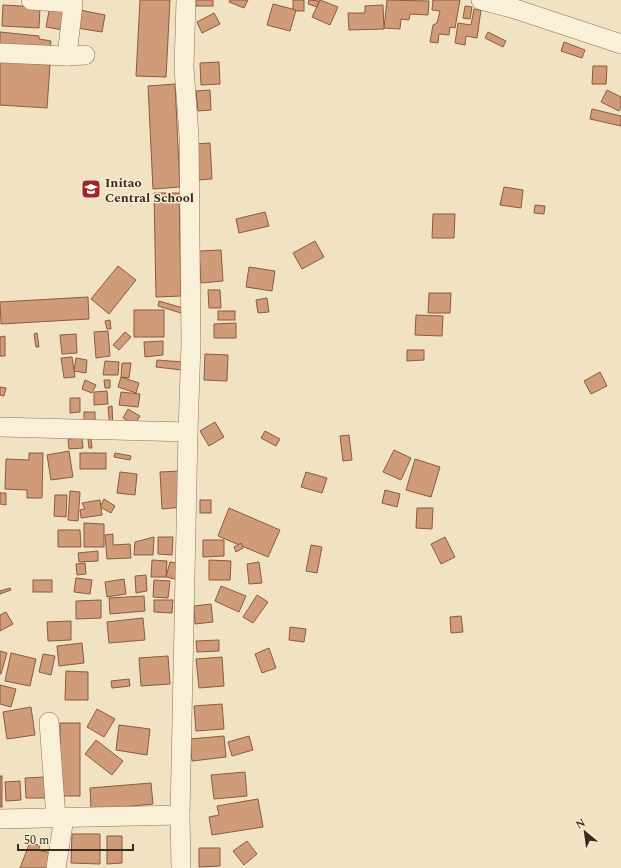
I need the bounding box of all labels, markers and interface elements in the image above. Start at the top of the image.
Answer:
place label: Initao Central School [105,173,194,208]
school or university icon: Initao Central School [80,178,102,200]
north arrow [565,812,605,852]
text: N [572,814,588,833]
scale bar [18,826,133,852]
text: 50 m [24,831,49,850]

